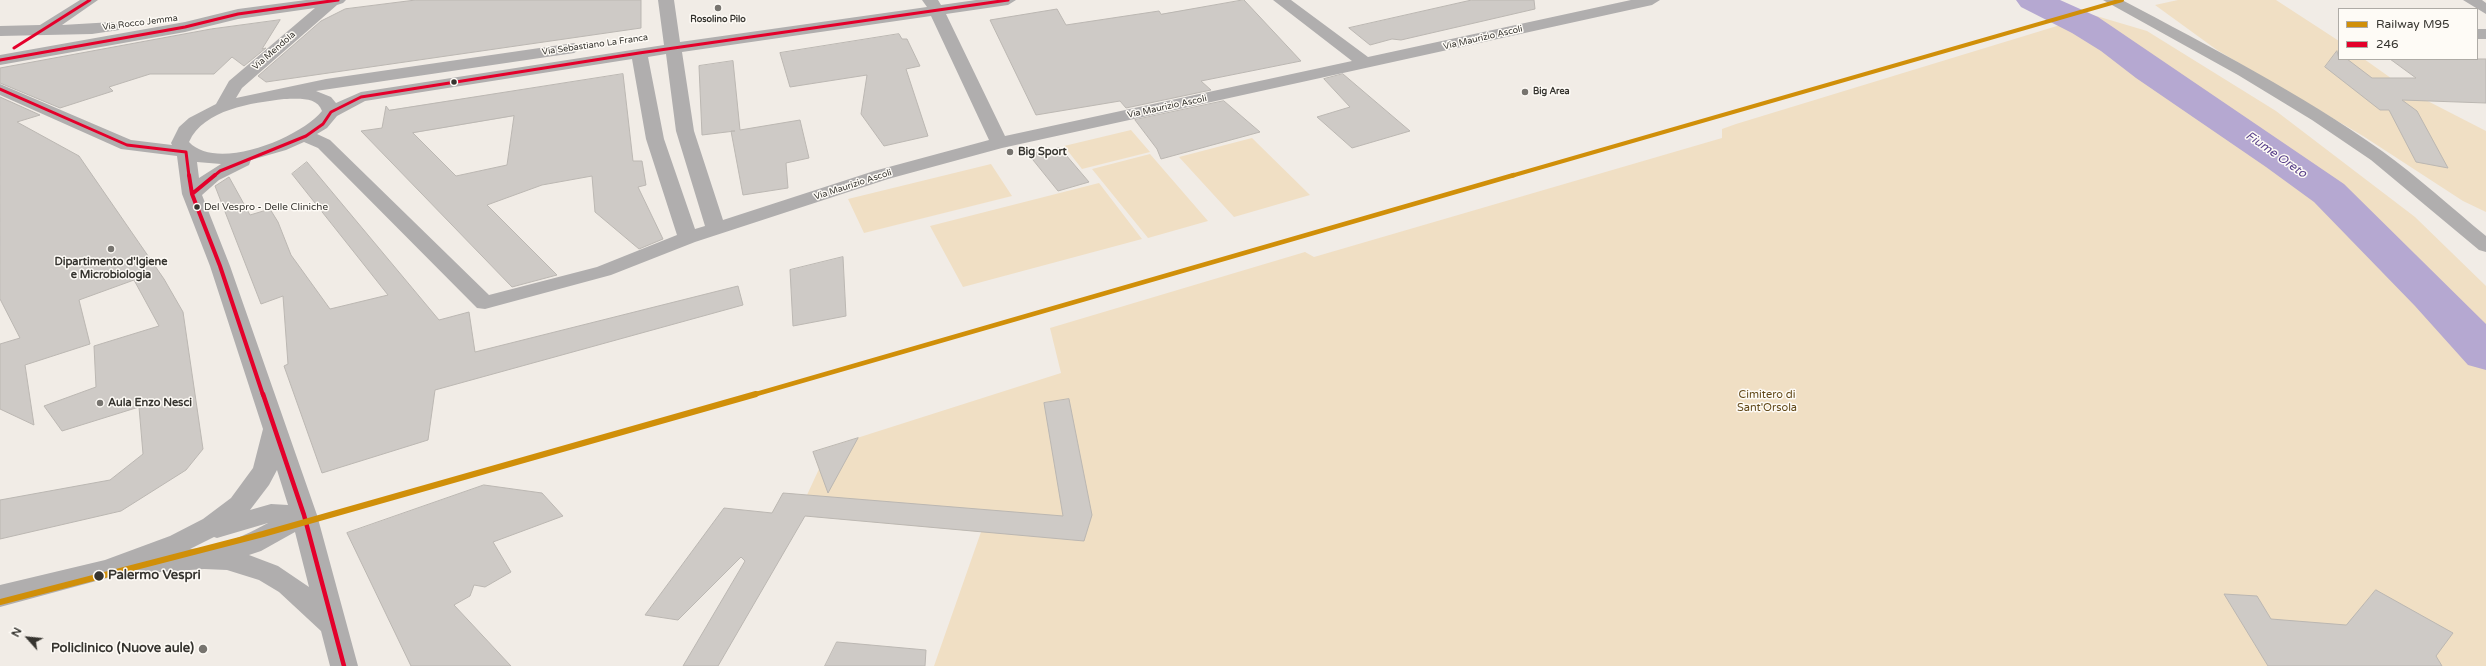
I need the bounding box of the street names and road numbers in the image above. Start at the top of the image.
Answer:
street label: Via Rocco Jemma [102,13,178,33]
street label: Via Maurizio Ascoli [1442,24,1524,52]
street label: Via Mendola [250,29,298,73]
street label: Via Sebastiano La Franca [541,32,649,58]
street label: Via Maurizio Ascoli [1126,93,1208,121]
street label: Via Maurizio Ascoli [813,167,893,203]

